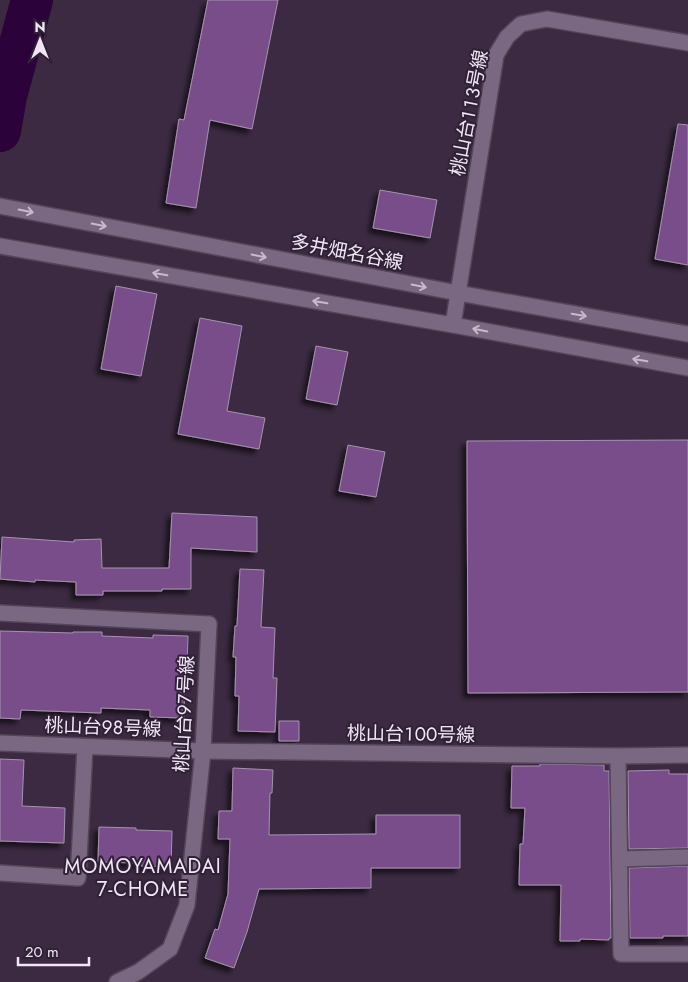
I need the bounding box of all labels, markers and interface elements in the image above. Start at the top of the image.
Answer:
north arrow [15,15,65,65]
text: N [34,17,46,37]
street label: 桃山台１１３号線 [444,48,494,178]
one-way arrow [17,207,33,216]
one-way arrow [91,221,107,230]
street label: 多井畑名谷線 [288,228,406,276]
one-way arrow [251,251,267,261]
one-way arrow [152,269,168,279]
one-way arrow [410,281,426,291]
one-way arrow [313,296,329,306]
one-way arrow [570,310,586,320]
one-way arrow [473,325,489,334]
one-way arrow [632,354,648,364]
street label: 桃山台９７号線 [167,655,201,773]
street label: 桃山台９８号線 [44,711,162,743]
street label: 桃山台１００号線 [347,719,475,749]
district label: MOMOYAMADAI 7-CHOME [64,852,222,904]
scale bar [18,934,89,966]
text: 20 m [25,941,59,963]

